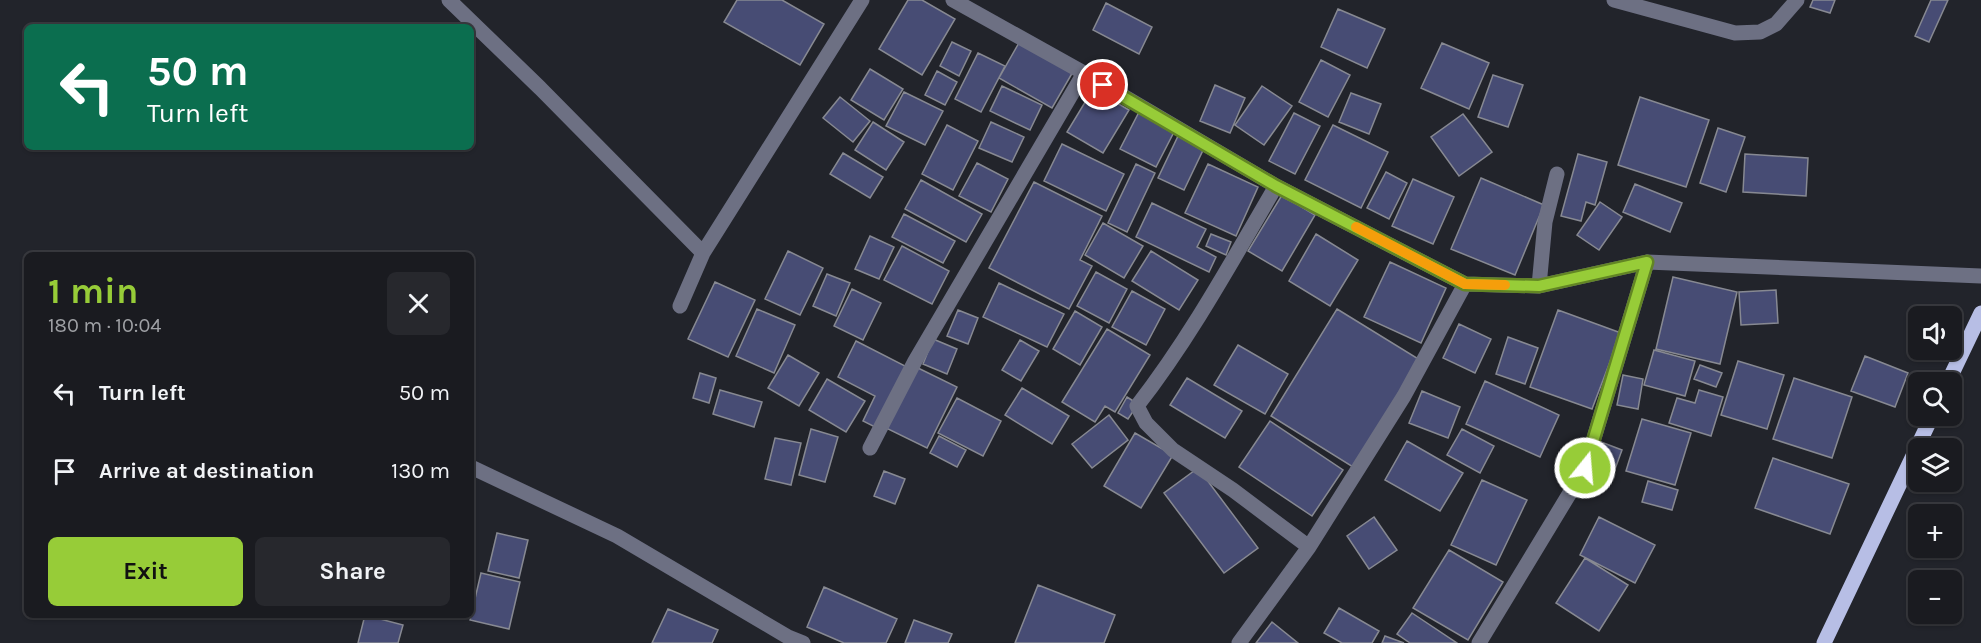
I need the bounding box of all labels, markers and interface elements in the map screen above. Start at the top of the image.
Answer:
text: 50 m [147,46,249,96]
icon: left [48,48,126,126]
pin [1077,59,1128,110]
icon: arrive [1086,68,1119,101]
text: Turn left [147,97,248,129]
text: 1 min [48,270,138,312]
button: close [387,272,450,335]
map controls [1908,306,1962,624]
button: sound [1908,306,1962,360]
text: 180 m · 10:04 [48,314,161,337]
button: search [1908,372,1962,426]
icon: left [48,377,81,410]
text: Turn left [99,380,186,406]
text: 50 m [399,380,450,406]
position arrow [1553,436,1617,500]
button: layers [1908,438,1962,492]
icon: arrive [48,455,81,488]
text: Arrive at destination [99,458,314,484]
text: 130 m [391,458,450,484]
button: + [1908,504,1962,558]
button: Exit [48,537,243,606]
button: Share [255,537,450,606]
button: − [1908,570,1962,624]

